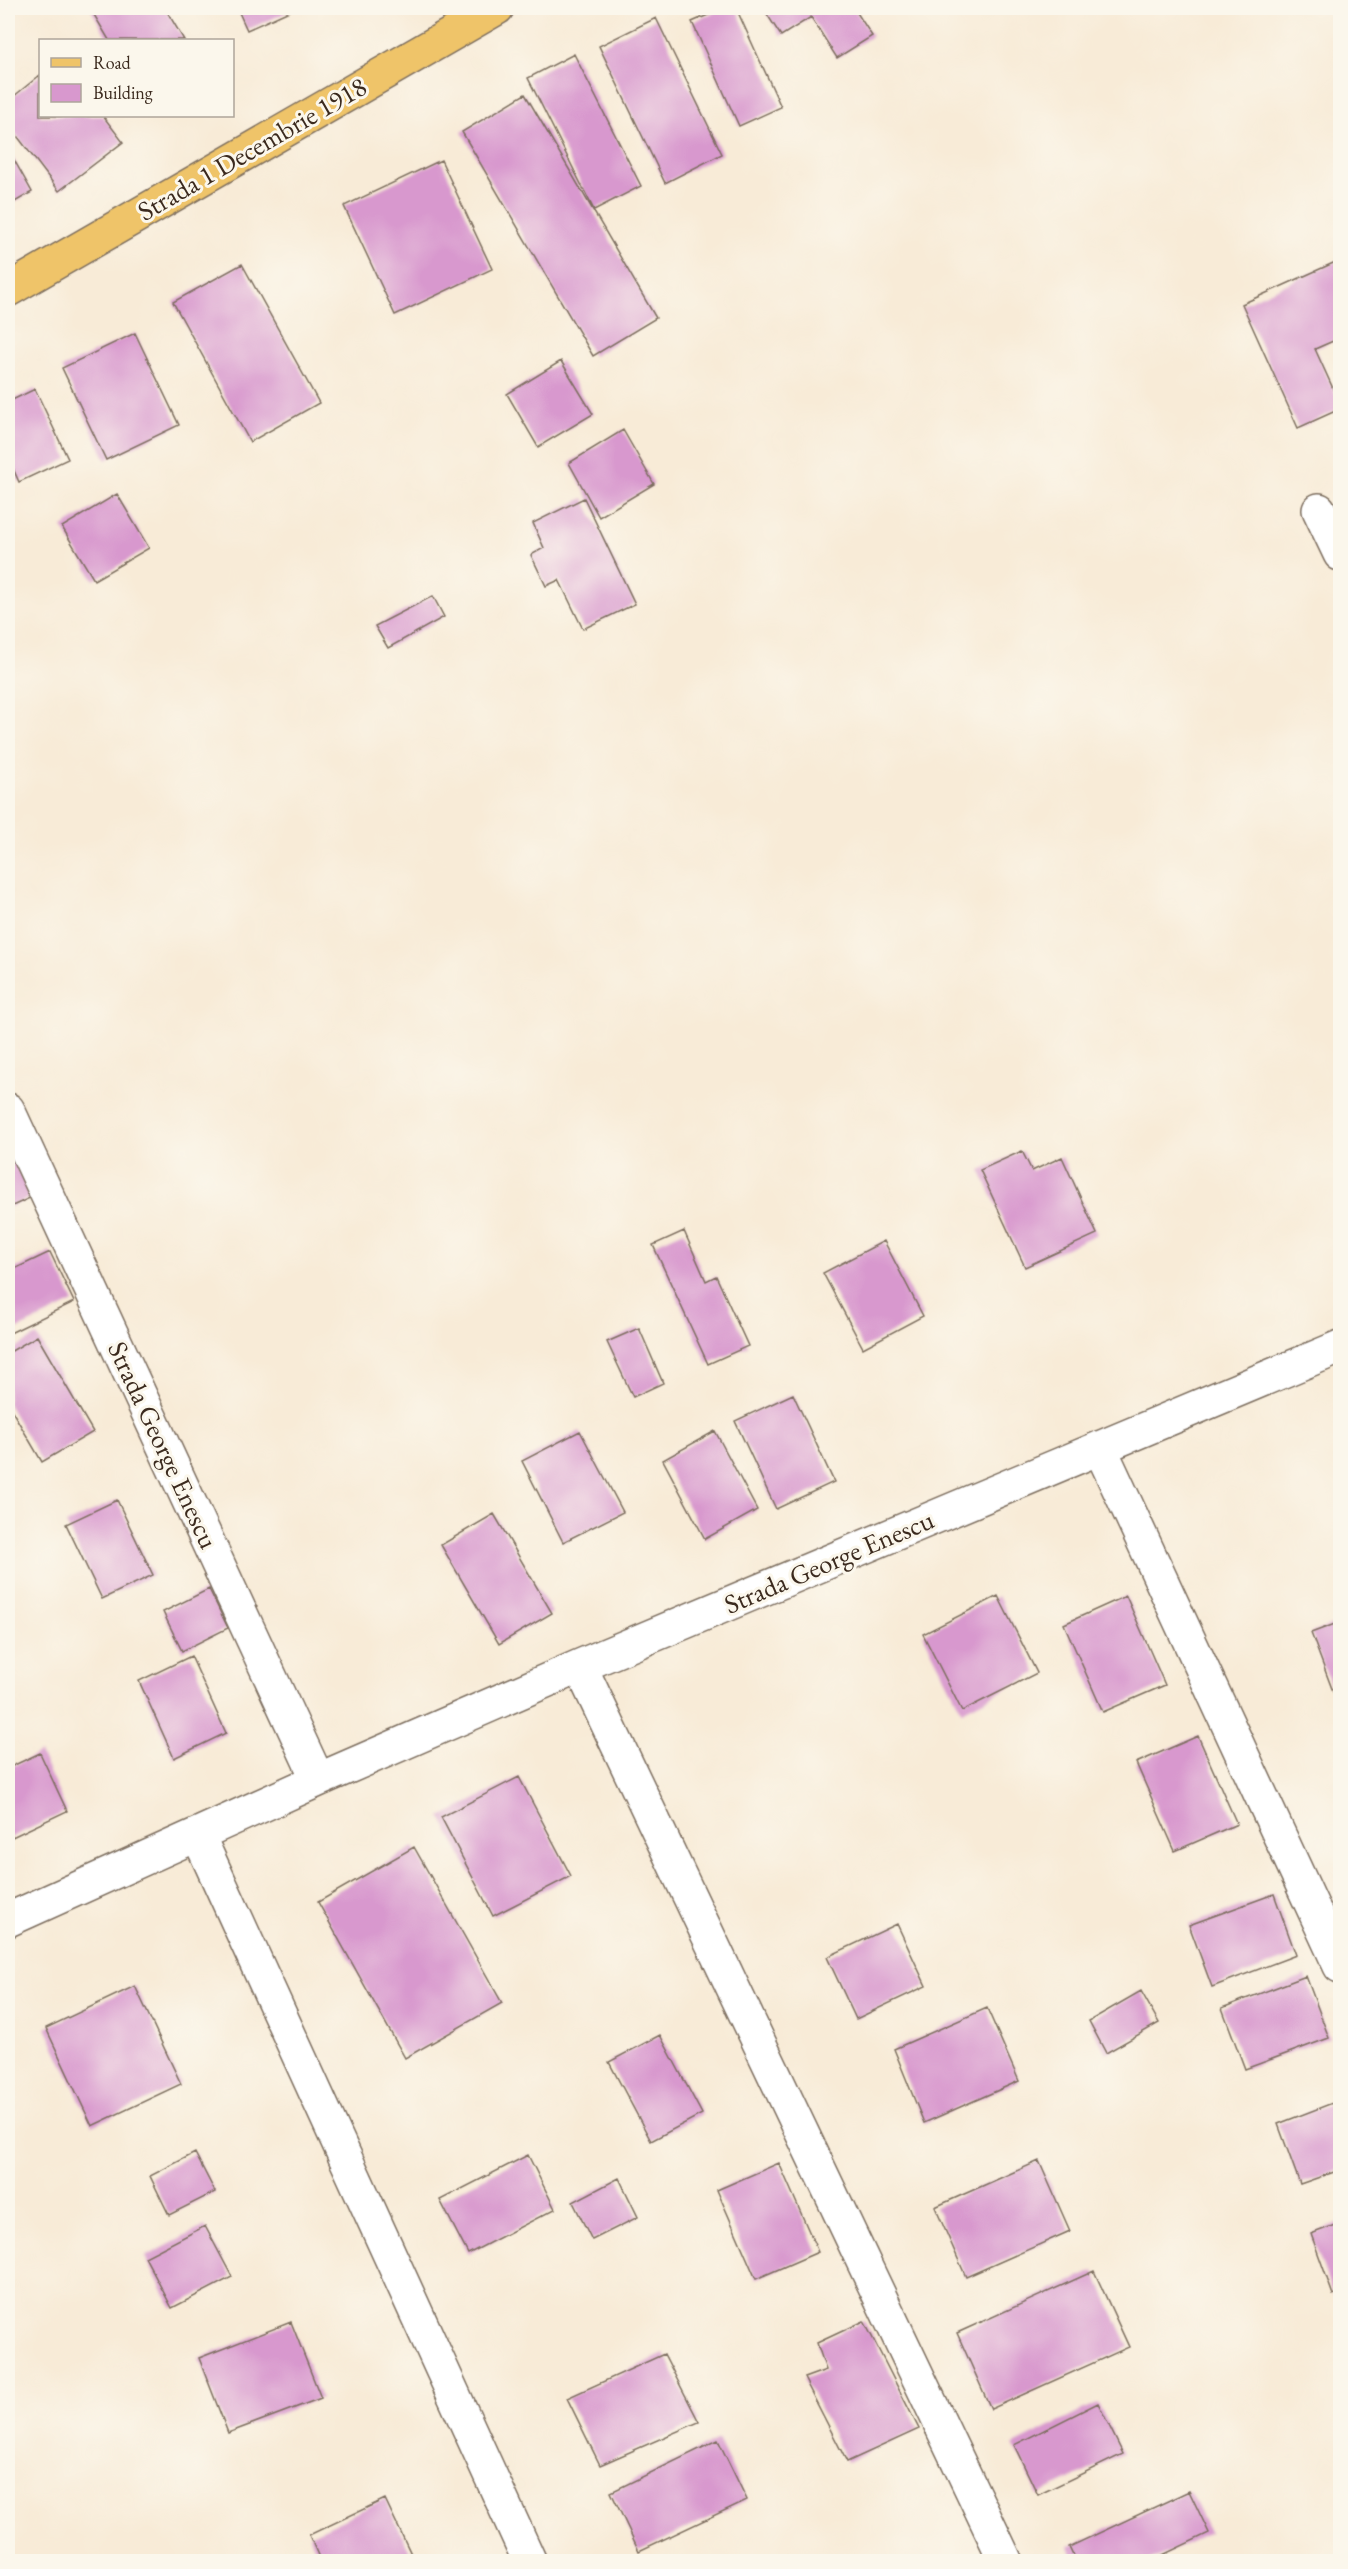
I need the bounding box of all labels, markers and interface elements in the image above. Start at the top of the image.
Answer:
legend [39,39,234,117]
text: Road [93,51,132,74]
street label: Strada 1 Decembrie 1918 [131,69,373,228]
text: Building [93,81,153,104]
street label: Strada George Enescu [100,1336,227,1554]
street label: Strada George Enescu [719,1502,939,1622]

